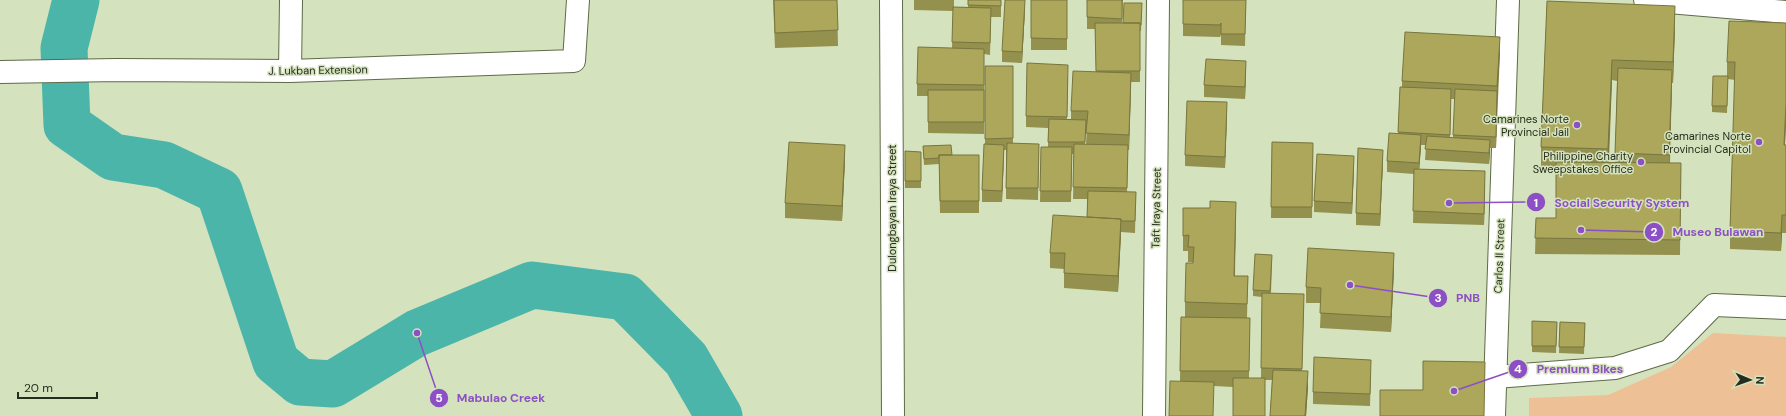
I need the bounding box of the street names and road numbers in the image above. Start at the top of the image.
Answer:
street label: J. Lukban Extension [268,62,368,78]
street label: Dulongbayan Iraya Street [885,144,899,272]
street label: Taft Iraya Street [1148,168,1164,248]
street label: Carlos II Street [1491,218,1507,294]

